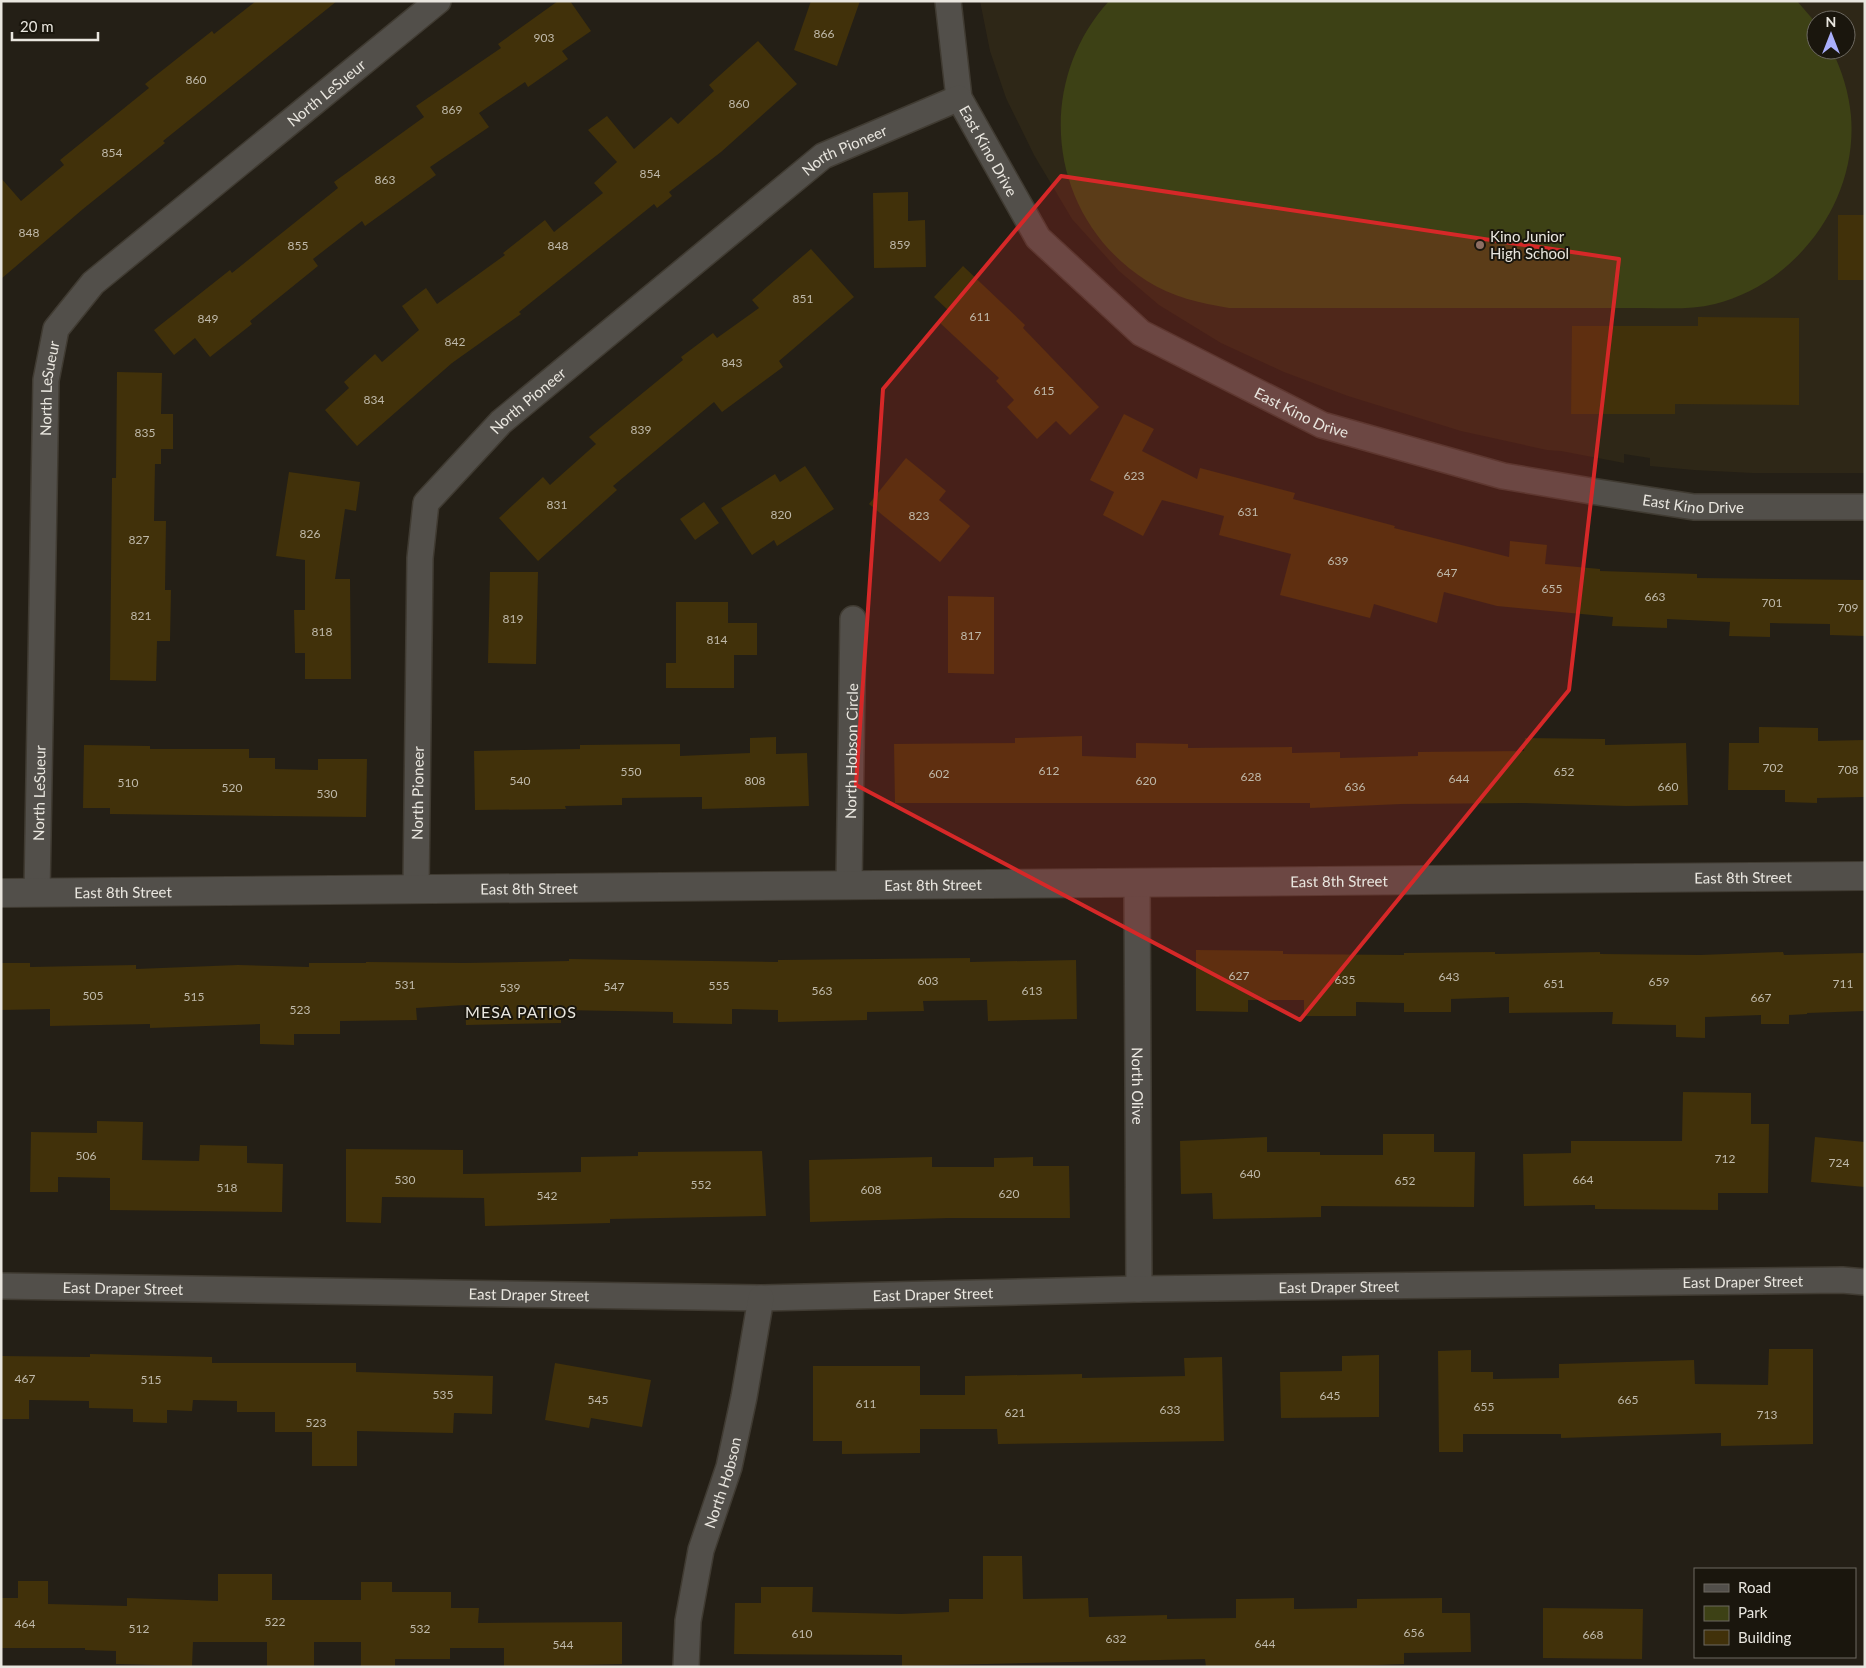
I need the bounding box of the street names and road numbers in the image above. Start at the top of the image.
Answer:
street label: North LeSueur [283,55,369,130]
street label: East Kino Drive [956,102,1022,199]
street label: North Pioneer [798,121,890,179]
street label: North LeSueur [36,339,63,436]
street label: North Pioneer [486,363,570,437]
street label: East Kino Drive [1252,383,1351,441]
street label: East Kino Drive [1641,490,1744,516]
street label: North Hobson Circle [841,683,861,819]
street label: North LeSueur [29,744,49,841]
street label: North Pioneer [408,746,427,840]
street label: East 8th Street [1694,868,1792,887]
street label: East 8th Street [1290,871,1388,890]
street label: East 8th Street [884,875,982,894]
street label: East 8th Street [480,879,578,898]
street label: East 8th Street [74,882,173,901]
street label: North Olive [1129,1047,1147,1125]
street label: East Draper Street [1682,1271,1804,1291]
street label: East Draper Street [1278,1277,1400,1296]
street label: East Draper Street [62,1278,184,1298]
street label: East Draper Street [872,1283,994,1304]
street label: East Draper Street [468,1284,590,1304]
street label: North Hobson [700,1435,744,1531]

